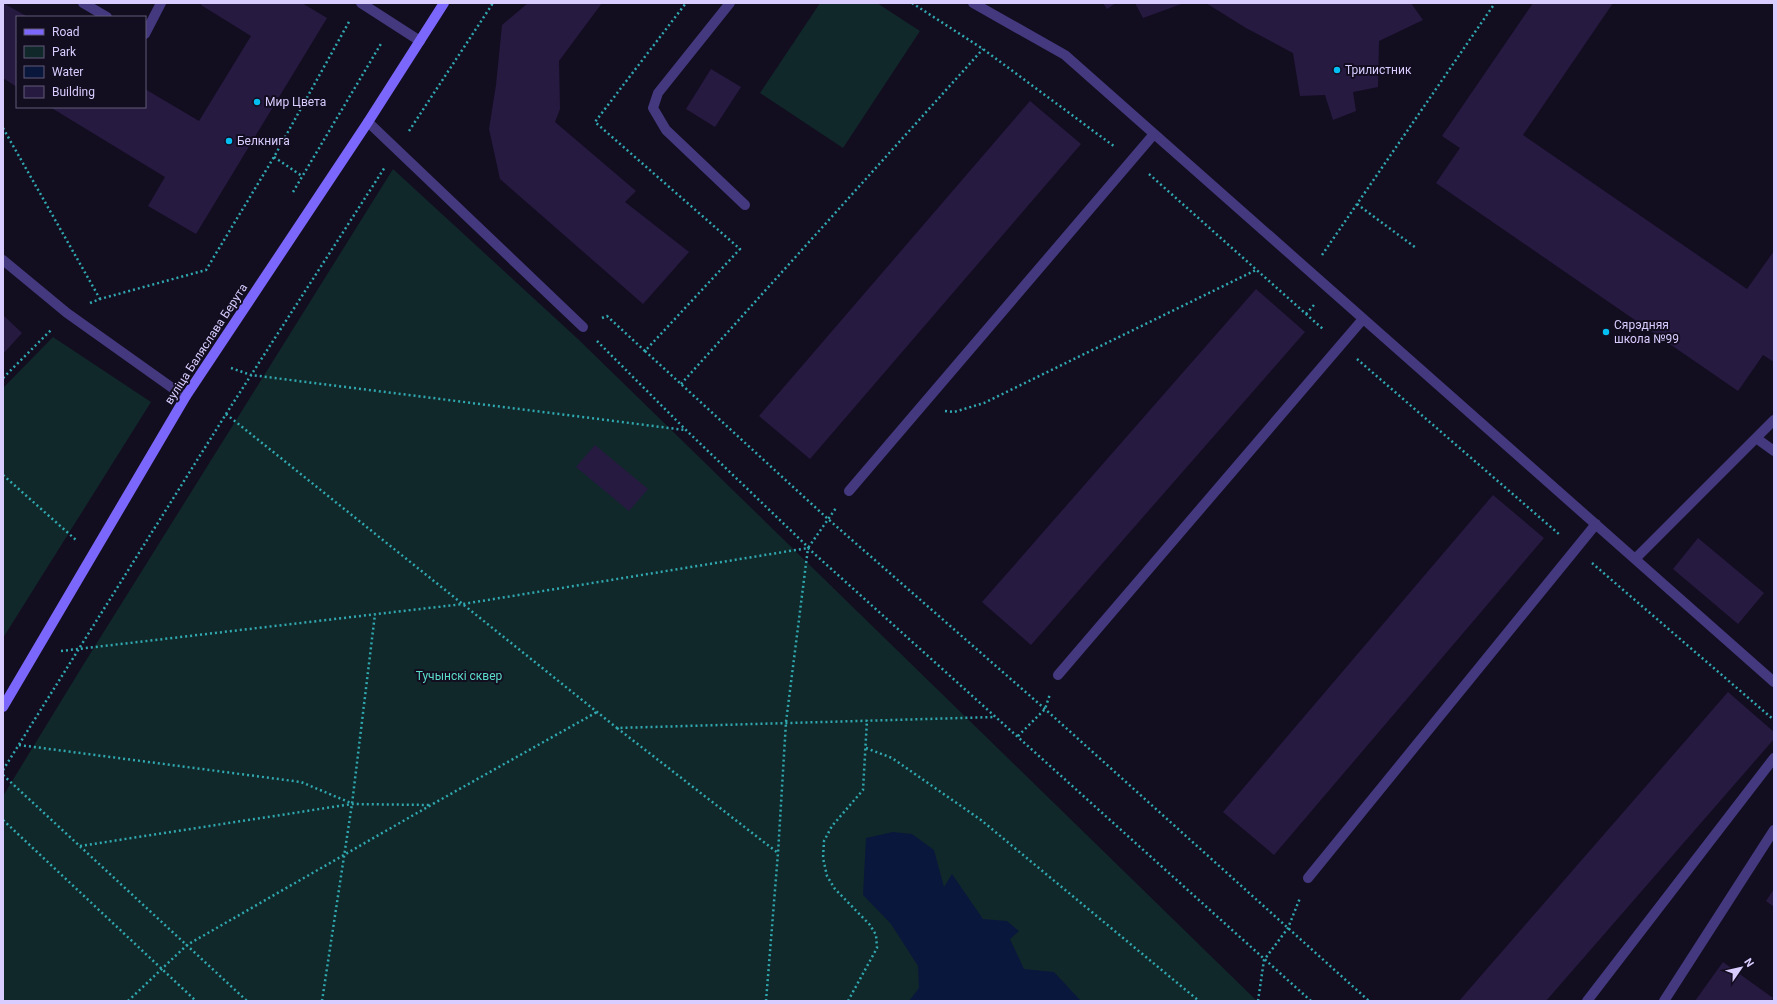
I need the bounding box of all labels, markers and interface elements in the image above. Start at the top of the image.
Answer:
legend [16,16,146,108]
text: Road [52,25,80,39]
text: Park [52,45,77,59]
place label: Трилистник [1345,63,1412,77]
text: Water [52,65,83,79]
marker: Трилистник [1332,65,1342,75]
text: Building [52,85,95,99]
place label: Мир Цвета [265,95,326,109]
marker: Мир Цвета [252,97,262,107]
place label: Белкнига [237,134,290,148]
marker: Белкнига [224,136,234,146]
street label: вуліца Баляслава Берута [162,281,250,407]
place label: Сярэдняя школа №99 [1614,318,1679,346]
marker: Сярэдняя школа №99 [1601,327,1611,337]
park label: Тучынскі сквер [416,669,503,683]
north arrow [1721,948,1761,988]
text: N [1741,956,1757,970]

